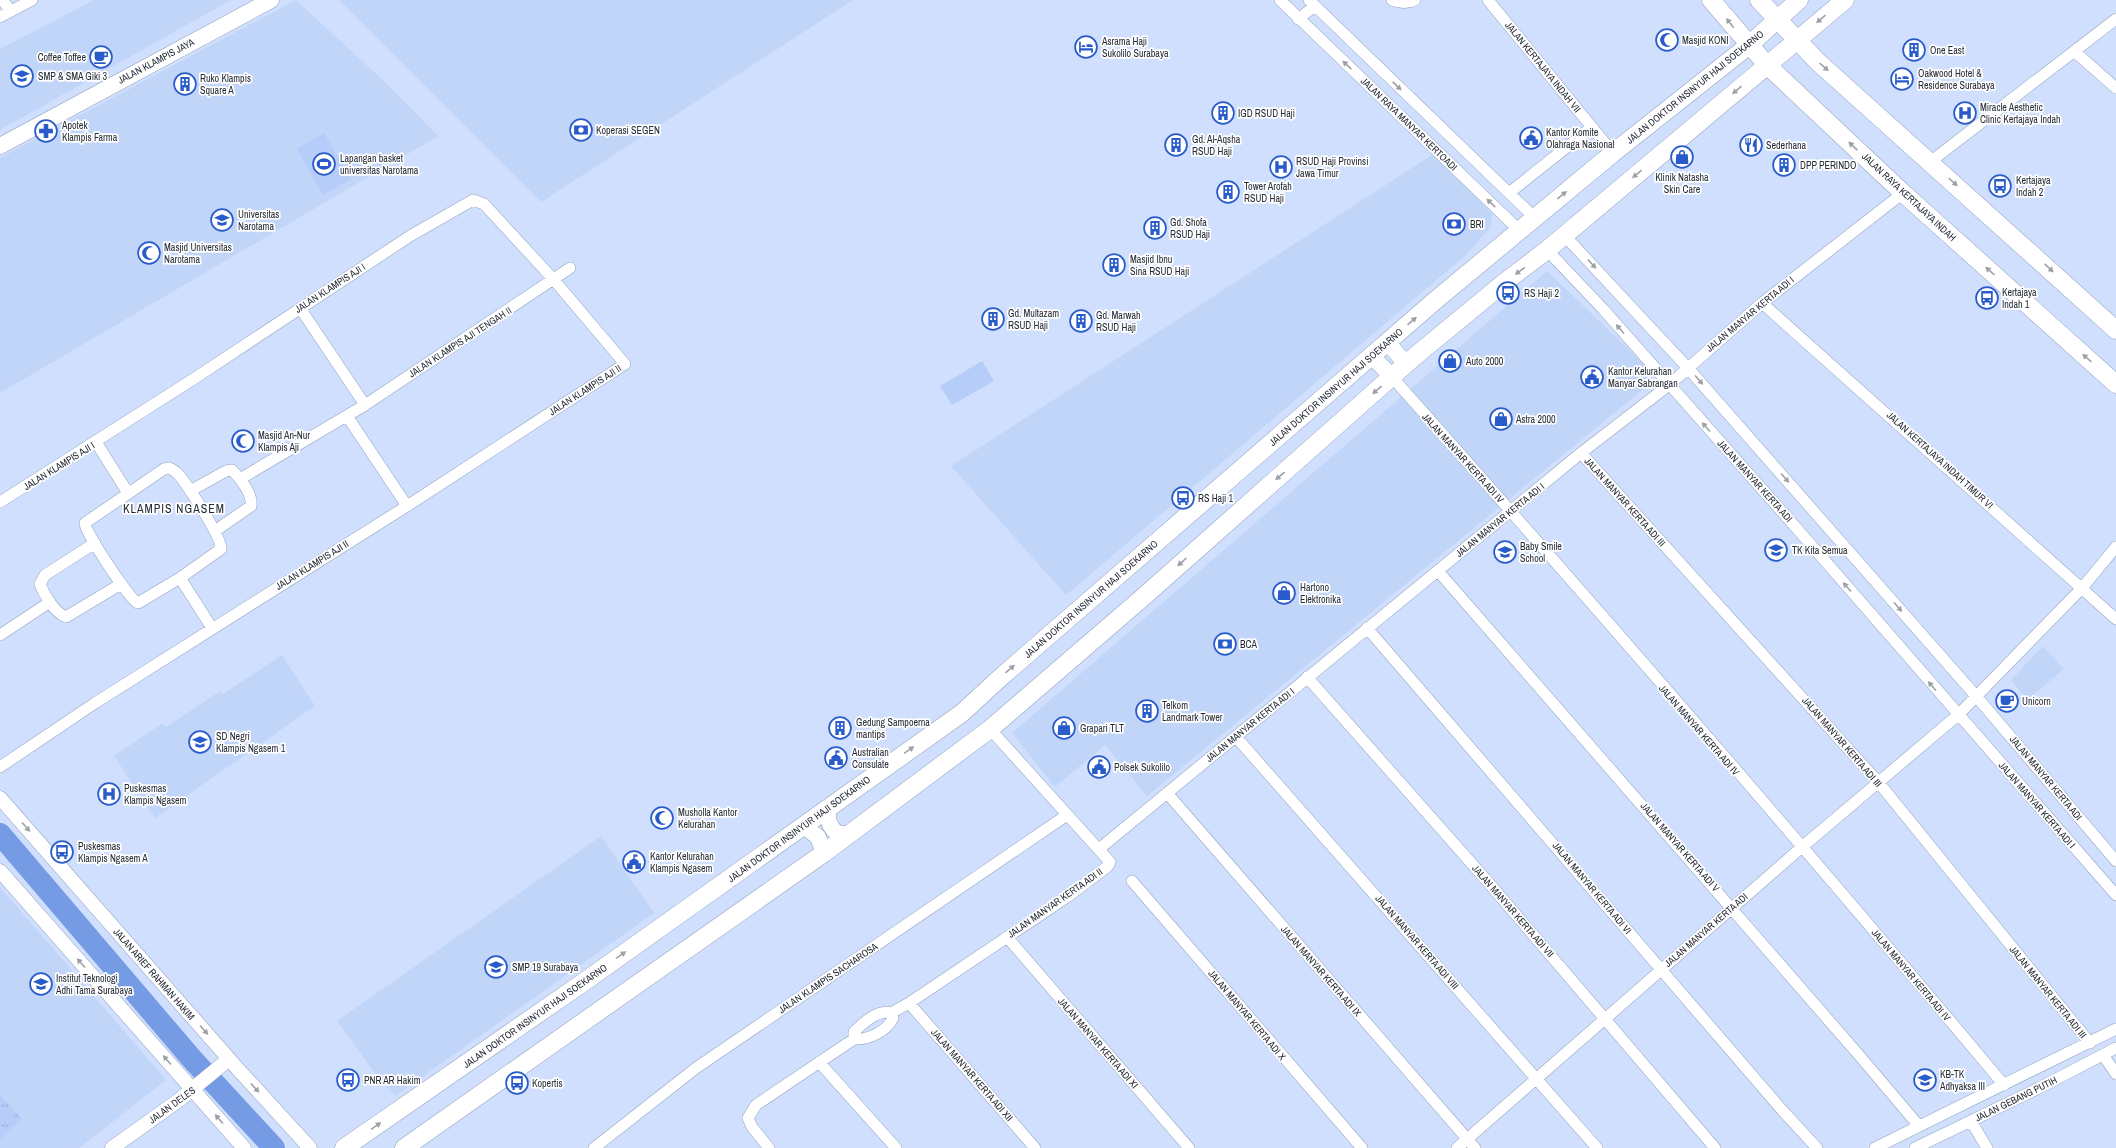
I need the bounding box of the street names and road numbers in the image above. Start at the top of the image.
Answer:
street label: JALAN KERTAJAYA INDAH VII [1502,19,1584,115]
street label: JALAN DOKTOR INSINYUR HAJI SOEKARNO [1624,28,1766,146]
street label: JALAN KLAMPIS JAYA [115,35,197,87]
street label: JALAN RAYA MANYAR KERTOADI [1358,74,1460,174]
street label: JALAN RAYA KERTAJAYA INDAH [1859,150,1959,244]
street label: JALAN KLAMPIS AJI I [292,260,368,316]
street label: JALAN MANYAR KERTA ADI I [1703,273,1797,355]
street label: JALAN KLAMPIS AJI TENGAH II [406,304,514,380]
street label: JALAN DOKTOR INSINYUR HAJI SOEKARNO [1266,325,1406,449]
street label: JALAN KLAMPIS AJI II [546,362,624,418]
street label: JALAN KERTAJAYA INDAH TIMUR VI [1884,409,1996,511]
street label: JALAN MANYAR KERTA ADI IV [1419,410,1507,506]
street label: JALAN MANYAR KERTA ADI [1715,437,1795,525]
street label: JALAN KLAMPIS AJI I [21,439,97,493]
street label: JALAN MANYAR KERTA ADI III [1582,455,1668,549]
street label: JALAN MANYAR KERTA ADI I [1453,480,1547,560]
street label: JALAN KLAMPIS AJI II [273,537,351,593]
street label: JALAN DOKTOR INSINYUR HAJI SOEKARNO [1021,537,1161,661]
street label: JALAN MANYAR KERTA ADI IV [1656,682,1742,779]
street label: JALAN MANYAR KERTA ADI I [1203,685,1297,765]
street label: JALAN MANYAR KERTA ADI III [1799,694,1885,790]
street label: JALAN MANYAR KERTA ADI [2007,733,2085,823]
street label: JALAN MANYAR KERTA ADI I [1996,759,2078,851]
street label: JALAN DOKTOR INSINYUR HAJI SOEKARNO [725,773,873,885]
street label: JALAN MANYAR KERTA ADI V [1638,800,1723,895]
street label: JALAN MANYAR KERTA ADI VI [1550,839,1634,937]
street label: JALAN MANYAR KERTA ADI VII [1469,862,1557,960]
street label: JALAN MANYAR KERTA ADI II [1005,865,1105,941]
street label: JALAN MANYAR KERTA ADI [1662,890,1750,970]
street label: JALAN MANYAR KERTA ADI VIII [1372,892,1462,992]
street label: JALAN MANYAR KERTA ADI IX [1278,923,1364,1020]
street label: JALAN ARIEF RAHMAN HAKIM [111,925,198,1023]
street label: JALAN MANYAR KERTA ADI IV [1869,926,1954,1024]
street label: JALAN KLAMPIS SACHAROSA [776,940,881,1016]
street label: JALAN MANYAR KERTA ADI III [2007,943,2089,1041]
street label: JALAN DOKTOR INSINYUR HAJI SOEKARNO [460,961,610,1071]
street label: JALAN MANYAR KERTA ADI X [1205,967,1289,1063]
street label: JALAN MANYAR KERTA ADI XI [1055,995,1141,1091]
street label: JALAN MANYAR KERTA ADI XII [928,1026,1016,1124]
street label: JALAN GEBANG PUTIH [1973,1073,2059,1125]
street label: JALAN DELES [146,1083,198,1126]

